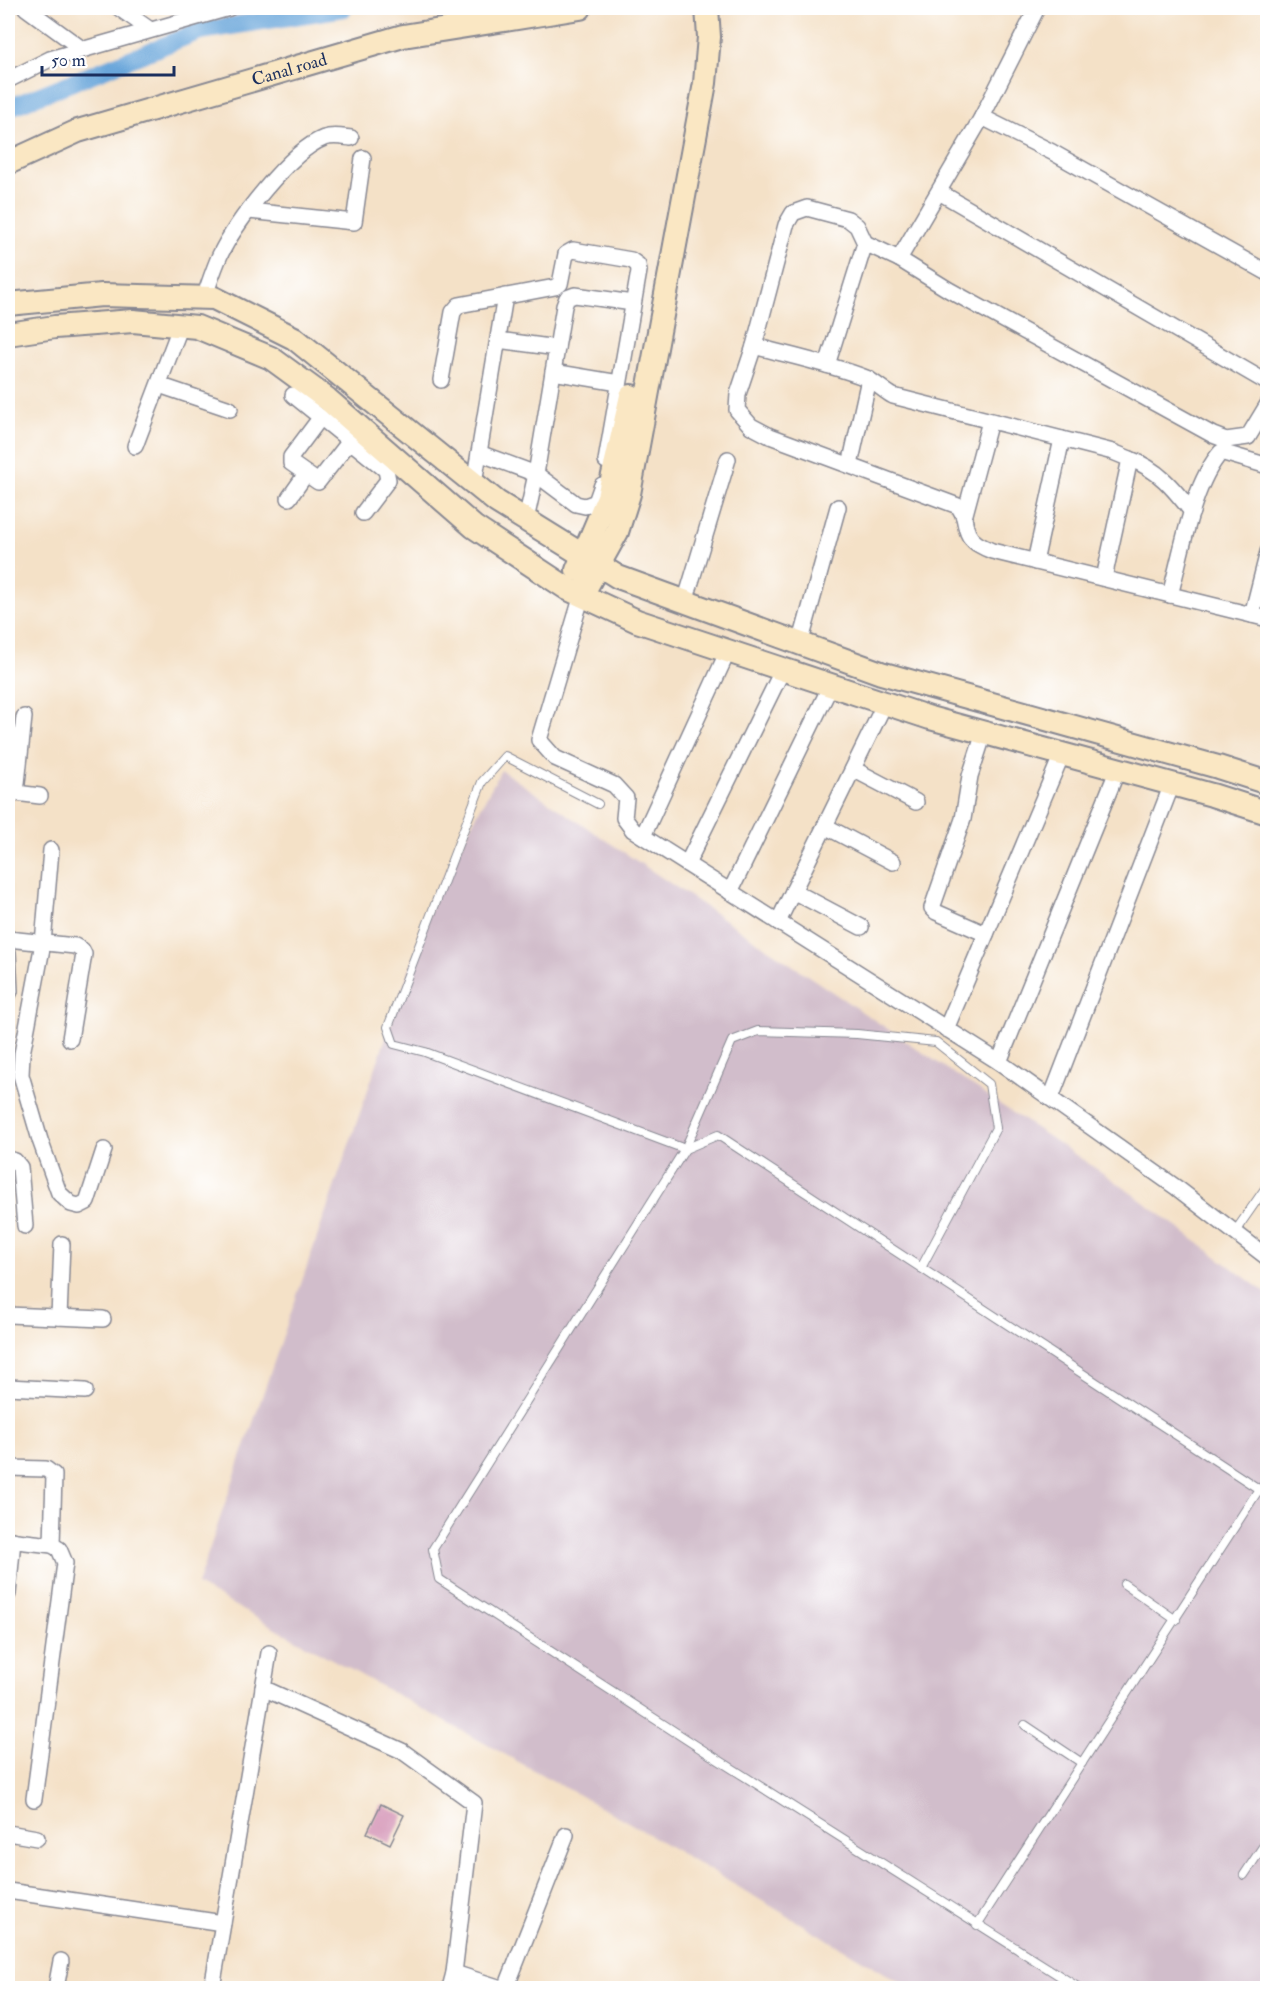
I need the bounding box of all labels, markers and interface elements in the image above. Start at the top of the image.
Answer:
scale bar [42,39,174,77]
street label: Canal road [249,47,330,91]
text: 50 m [51,49,86,72]

